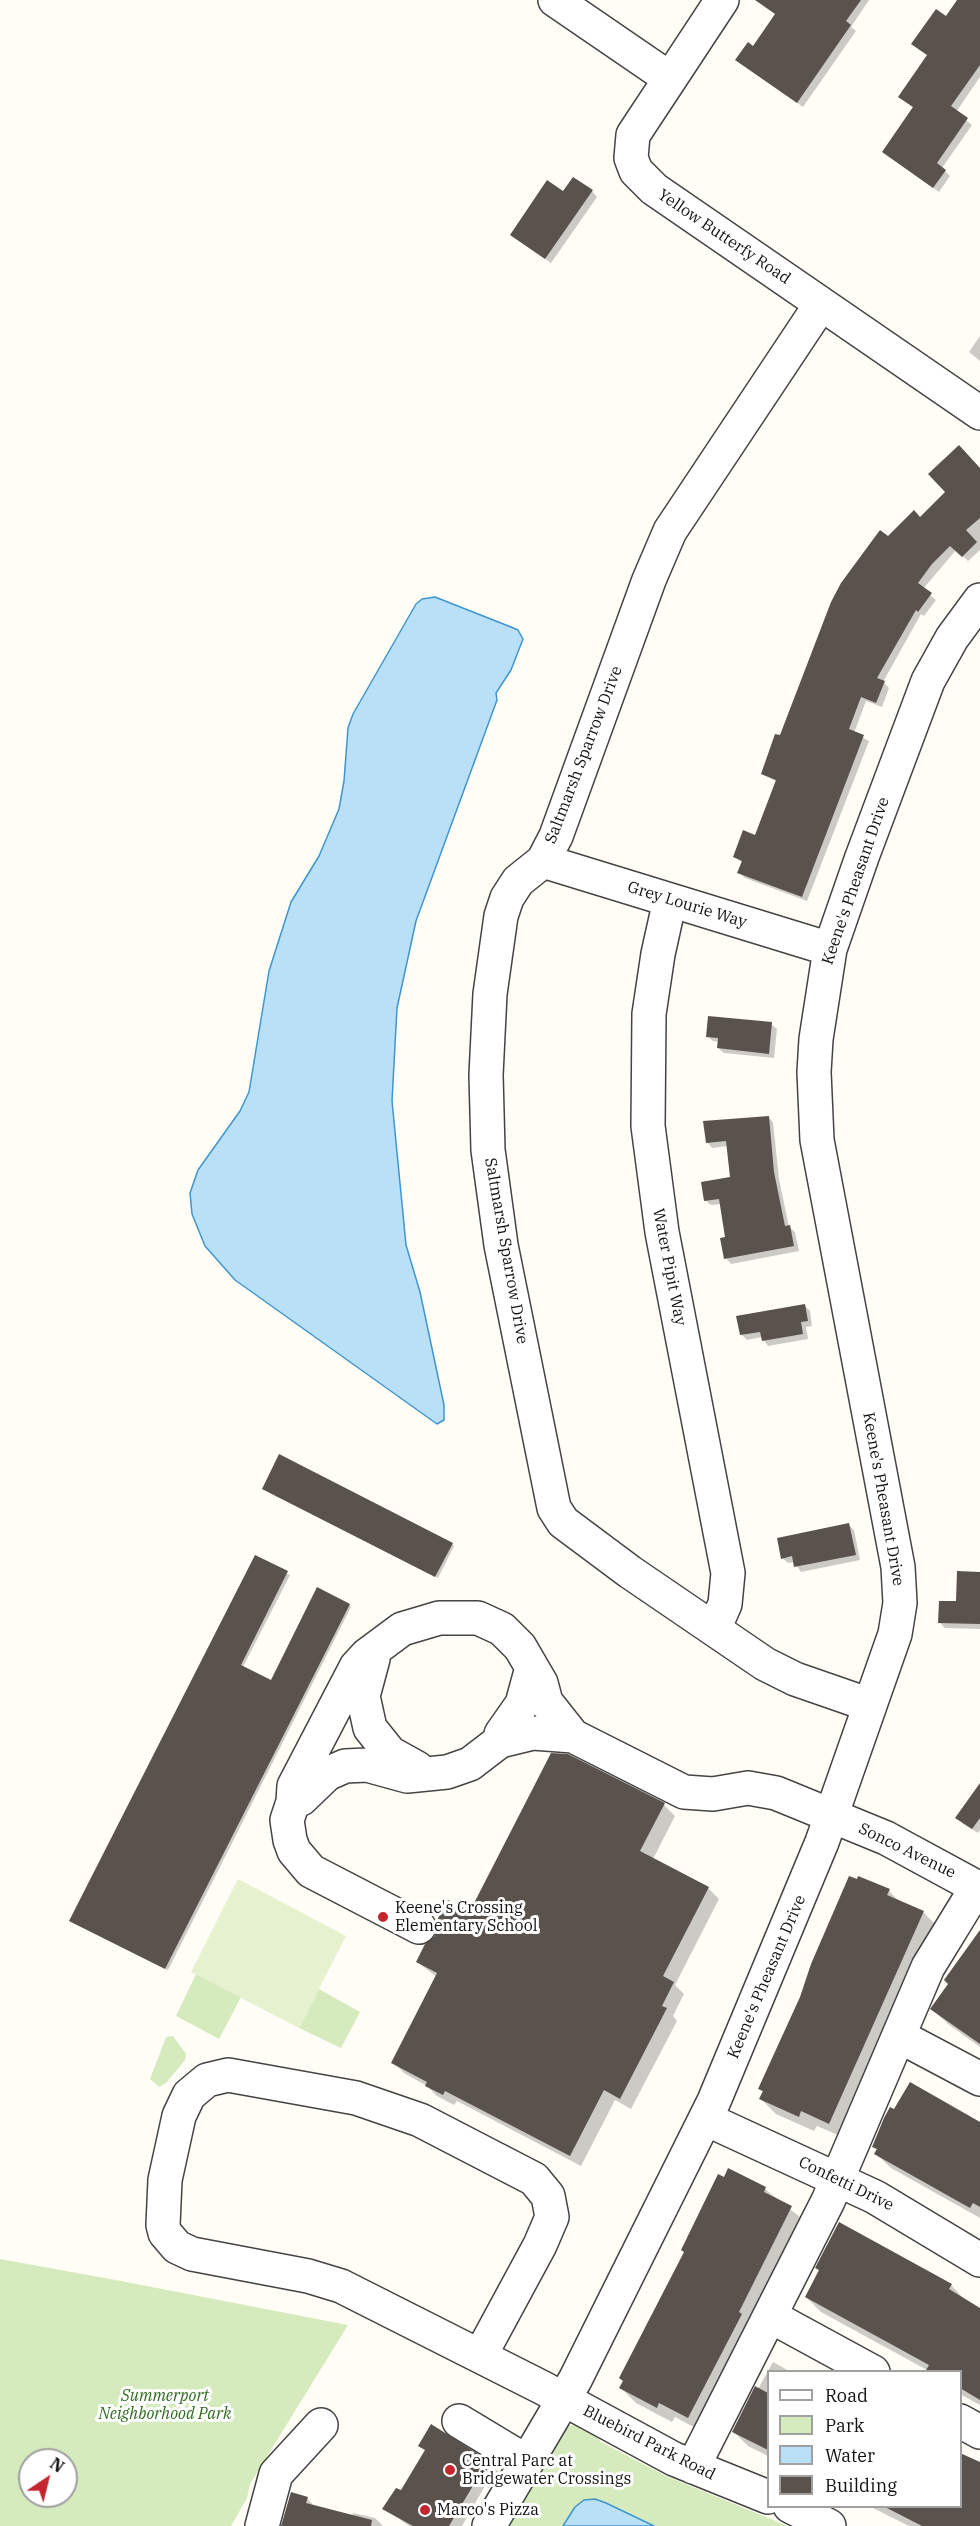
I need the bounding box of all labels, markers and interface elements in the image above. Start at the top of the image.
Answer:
street label: Yellow Butterfy Road [654,186,794,288]
street label: Saltmarsh Sparrow Drive [541,663,627,847]
street label: Keene's Pheasant Drive [818,795,894,967]
street label: Grey Lourie Way [625,878,749,932]
street label: Saltmarsh Sparrow Drive [480,1156,532,1346]
street label: Water Pipit Way [648,1207,690,1327]
street label: Keene's Pheasant Drive [858,1411,908,1587]
street label: Sonco Avenue [855,1819,959,1883]
street label: Keene's Pheasant Drive [724,1892,810,2062]
place label: Keene's Crossing Elementary School [395,1898,538,1936]
marker: Keene's Crossing Elementary School [376,1910,390,1924]
street label: Confetti Drive [795,2153,897,2215]
legend [767,2370,962,2508]
text: Road [825,2384,868,2407]
park label: Summerport Neighborhood Park [99,2386,231,2424]
street label: Bluebird Park Road [580,2401,718,2485]
text: Park [825,2414,864,2437]
text: Water [825,2444,875,2467]
north arrow [18,2448,78,2508]
place label: Central Parc at Bridgewater Crossings [462,2451,631,2489]
text: N [46,2453,68,2477]
marker: Central Parc at Bridgewater Crossings [443,2463,457,2477]
text: Building [825,2474,897,2497]
place label: Marco's Pizza [437,2500,539,2520]
marker: Marco's Pizza [418,2503,432,2517]

